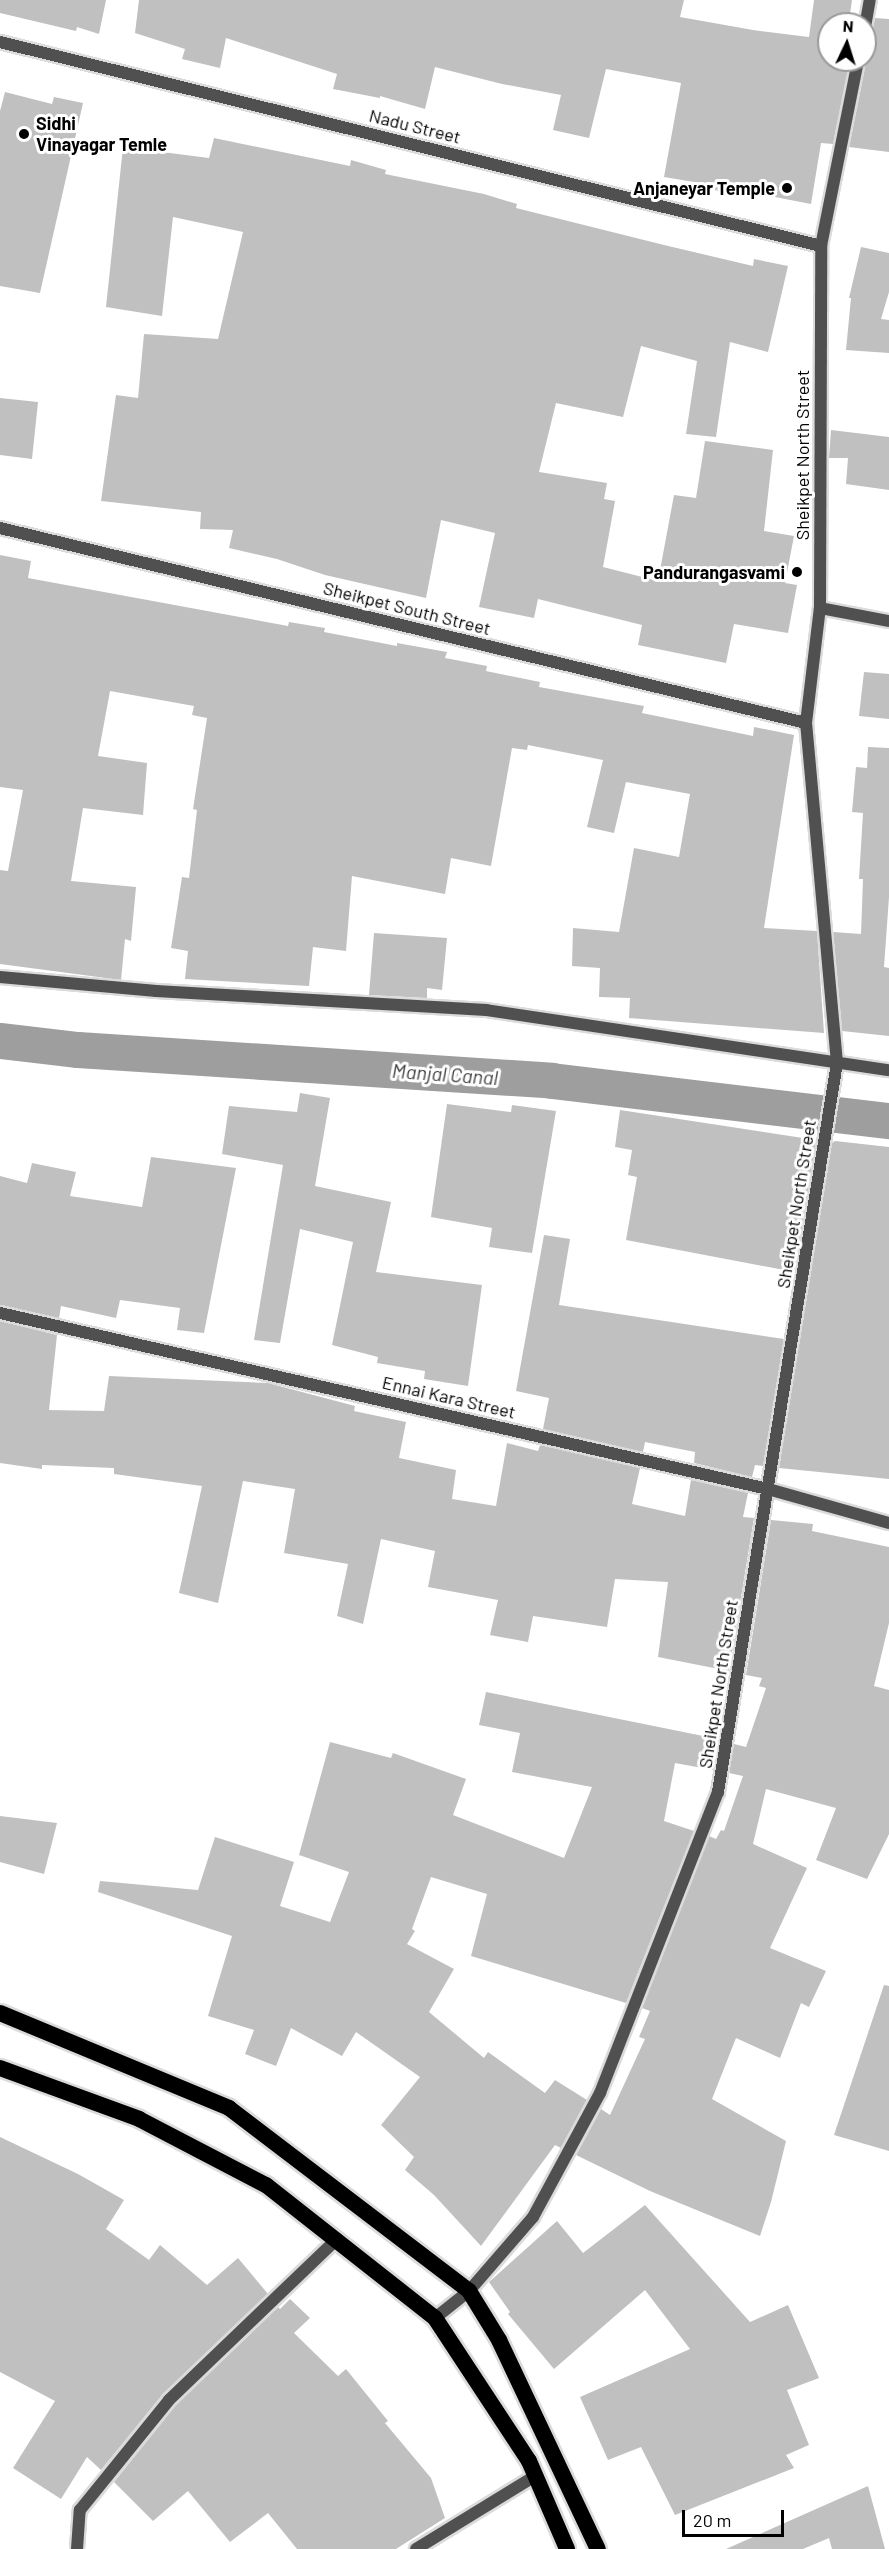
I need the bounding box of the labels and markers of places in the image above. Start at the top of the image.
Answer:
place label: Sidhi Vinayagar Temle [36,113,167,156]
marker: Sidhi Vinayagar Temle [17,127,31,141]
place label: Anjaneyar Temple [633,177,775,199]
marker: Anjaneyar Temple [780,181,794,195]
place label: Pandurangasvami [643,561,785,583]
marker: Pandurangasvami [790,565,804,579]

